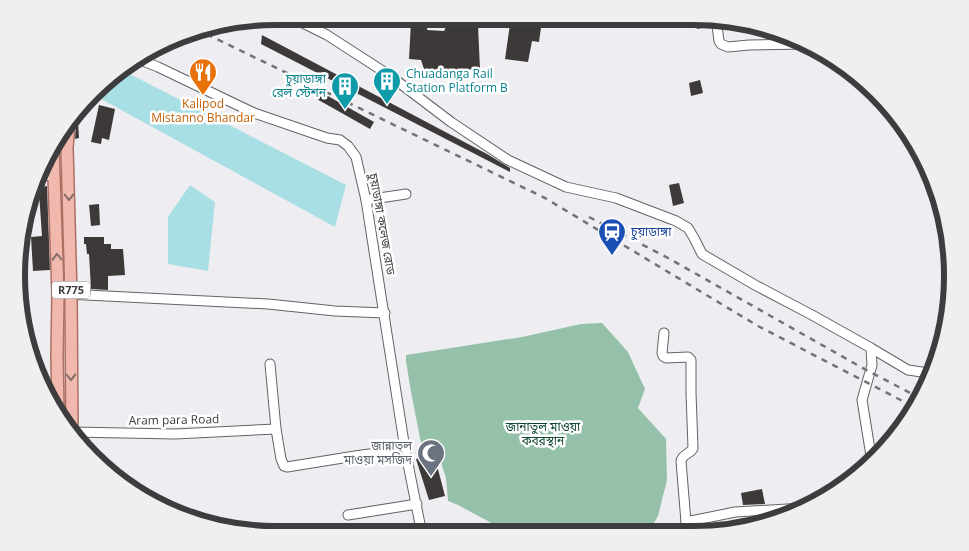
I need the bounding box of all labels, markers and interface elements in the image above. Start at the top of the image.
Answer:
restaurant icon: Kalipod Mistanno Bhandar [188,57,218,96]
place label: Chuadanga Rail Station Platform B [406,65,508,96]
building icon: Chuadanga Rail Station Platform B [372,66,402,105]
place label: চুয়াডাঙ্গা রেল স্টেশন [272,70,327,101]
building icon: চুয়াডাঙ্গা রেল স্টেশন [330,71,360,110]
place label: Kalipod Mistanno Bhandar [151,95,255,126]
street label: চুয়াডাঙ্গা কলেজ রোড [364,171,400,277]
one-way arrow [63,193,74,201]
station icon: চুয়াডাঙ্গা [597,217,627,256]
place label: চুয়াডাঙ্গা [630,223,672,241]
one-way arrow [51,252,62,260]
road number: R775 [52,282,90,298]
one-way arrow [66,373,76,381]
street label: Aram para Road [128,410,219,429]
park label: জানাতুল মাওয়া কবরস্থান [505,418,581,449]
place label: জান্নাতুল মাওয়া মসজিদ [343,437,412,468]
mosque icon: জান্নাতুল মাওয়া মসজিদ [416,438,446,477]

